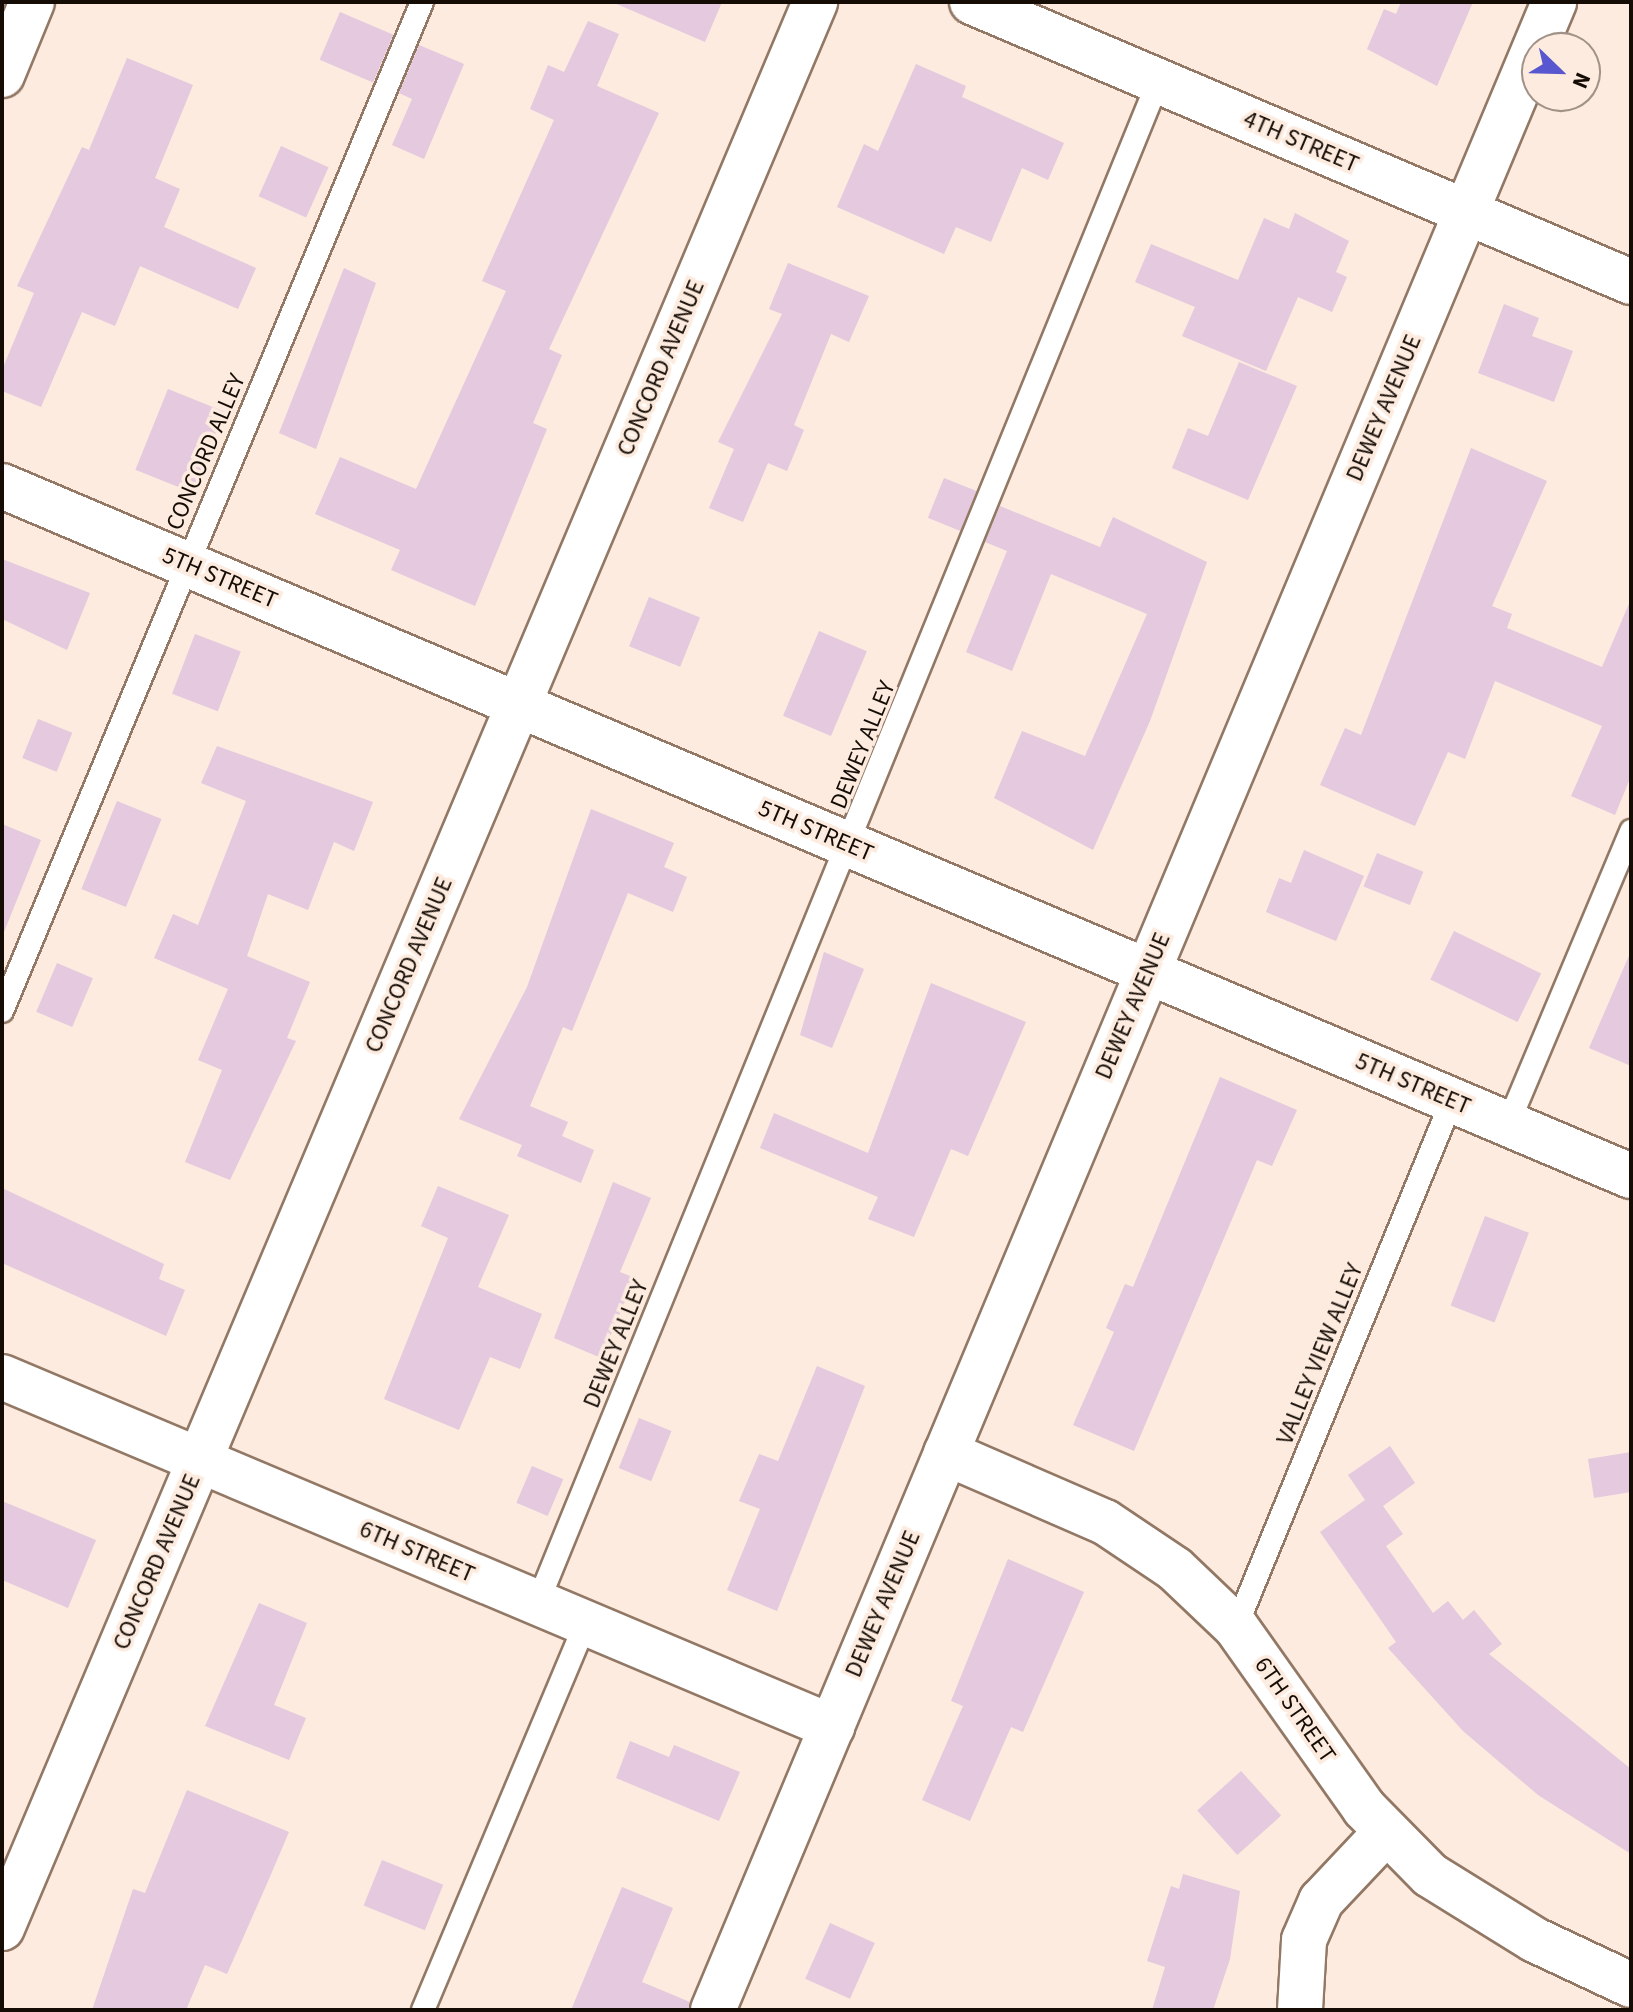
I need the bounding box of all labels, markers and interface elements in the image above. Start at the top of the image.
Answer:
north arrow [1521,32,1601,112]
text: N [1564,68,1599,94]
street label: 4TH STREET [1239,105,1363,179]
street label: CONCORD AVENUE [611,276,711,460]
street label: DEWEY AVENUE [1340,330,1428,486]
street label: CONCORD ALLEY [160,369,252,535]
street label: 5TH STREET [158,541,282,615]
street label: DEWEY ALLEY [824,677,902,813]
street label: 5TH STREET [754,794,878,868]
street label: CONCORD AVENUE [359,873,459,1057]
street label: DEWEY AVENUE [1089,928,1177,1084]
street label: 5TH STREET [1351,1047,1475,1121]
street label: VALLEY VIEW ALLEY [1271,1259,1369,1449]
street label: DEWEY ALLEY [577,1276,655,1412]
street label: CONCORD AVENUE [107,1470,207,1654]
street label: 6TH STREET [355,1515,479,1589]
street label: DEWEY AVENUE [839,1526,927,1682]
street label: 6TH STREET [1248,1652,1342,1768]

